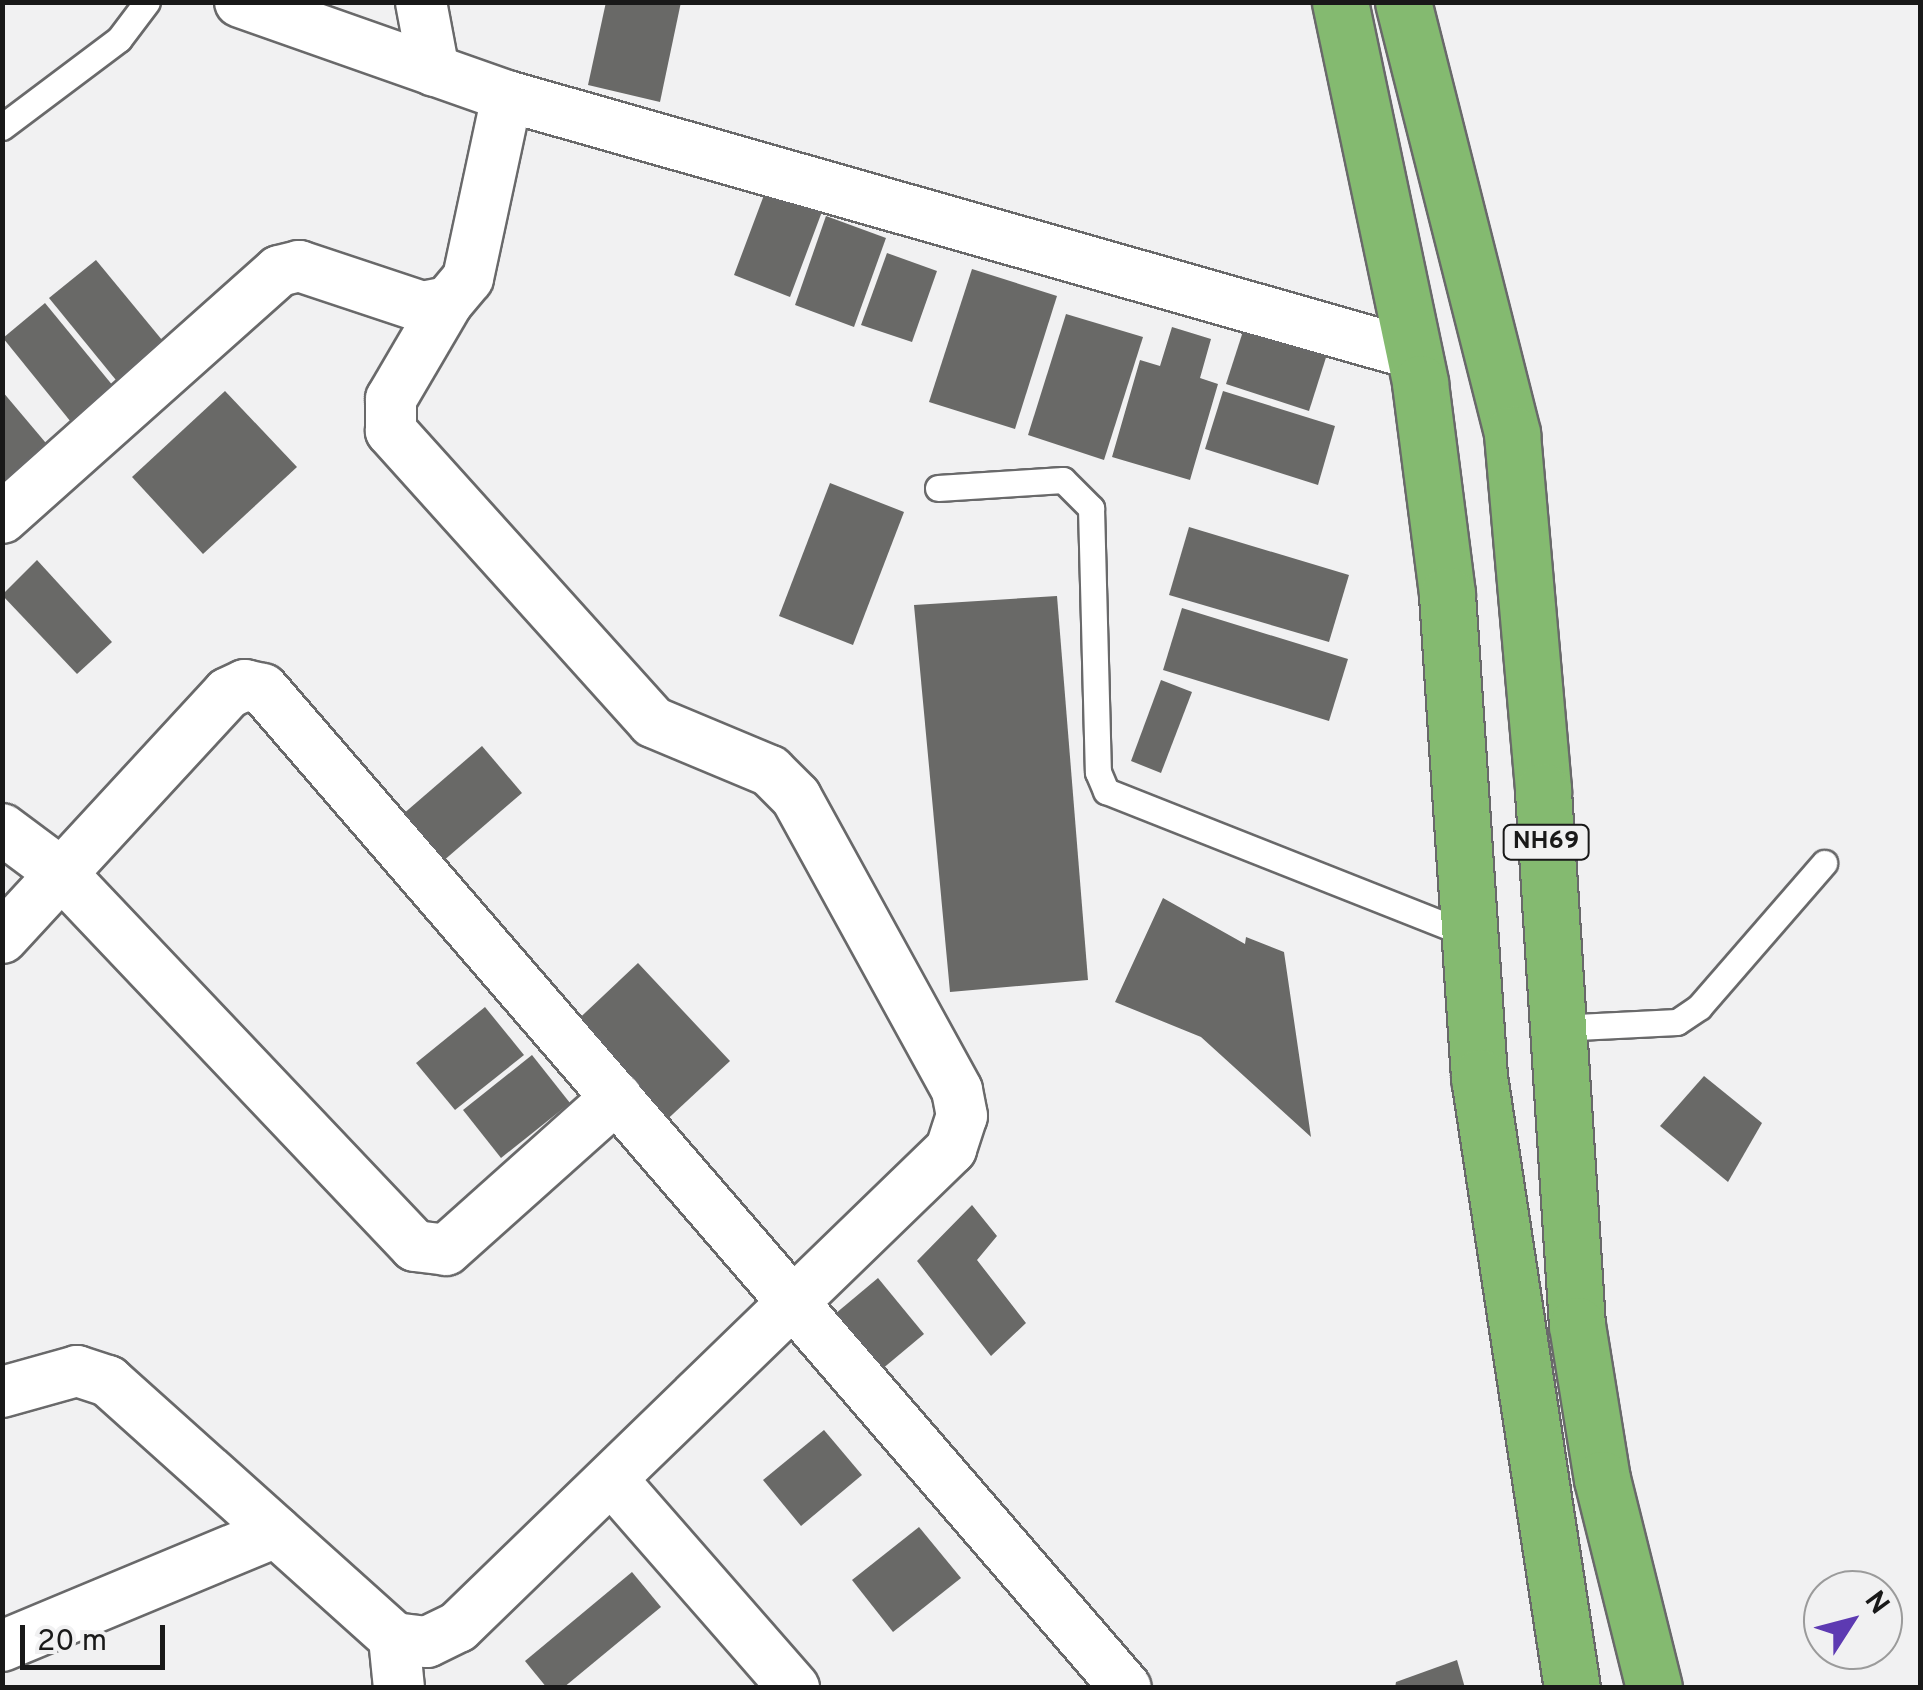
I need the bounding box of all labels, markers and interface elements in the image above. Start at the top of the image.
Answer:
road number: NH69 [1501,822,1591,862]
north arrow [1803,1570,1903,1670]
text: N [1855,1585,1896,1622]
scale bar [25,1605,170,1667]
text: 20 m [37,1624,107,1661]

